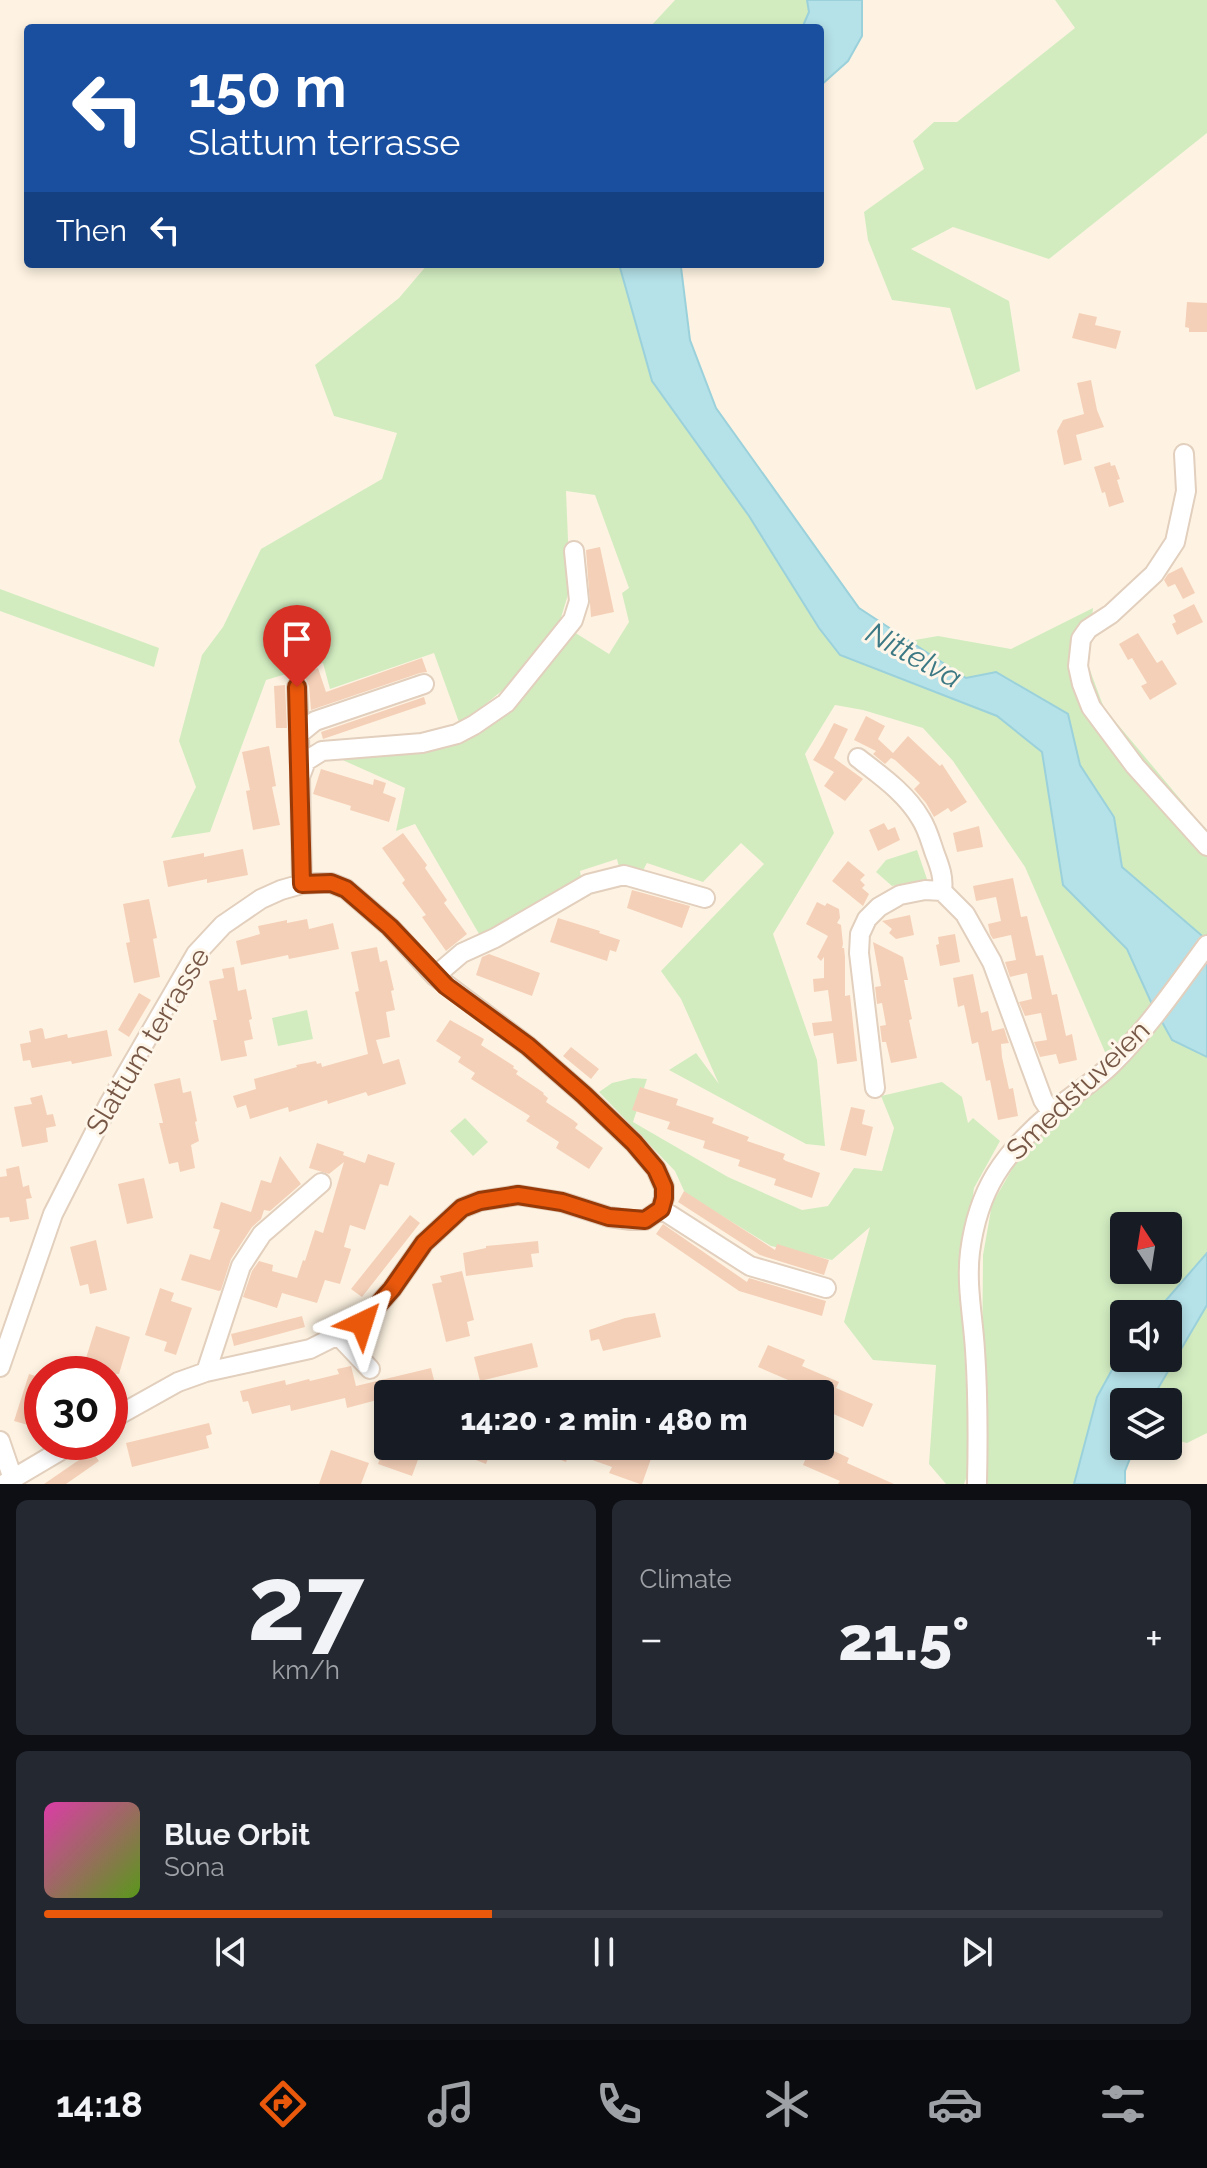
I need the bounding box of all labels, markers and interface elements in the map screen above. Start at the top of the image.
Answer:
text: 150 m [188,54,347,120]
icon: left [56,56,160,160]
text: Slattum terrasse [188,121,461,163]
icon: left [143,208,187,252]
text: Then [56,213,127,248]
pin [263,605,331,687]
water label: Nittelva [860,615,968,695]
icon: arrive [275,617,319,661]
street label: Slattum terrasse [79,942,217,1140]
street label: Smedstuveien [1000,1014,1156,1166]
north arrow [1110,1212,1182,1284]
map controls [1110,1212,1182,1460]
position arrow [320,1281,404,1365]
button: sound [1110,1300,1182,1372]
speed limit sign: 30 [24,1356,128,1460]
button: layers [1110,1388,1182,1460]
text: 14:20 · 2 min · 480 m [460,1402,748,1437]
text: 27 [247,1542,364,1664]
text: Climate [640,1564,732,1594]
text: 21.5° [838,1604,970,1674]
text: − [640,1613,663,1664]
text: + [1145,1613,1163,1664]
text: km/h [271,1655,340,1685]
text: Blue Orbit [164,1817,310,1852]
text: Sona [164,1852,225,1882]
icon: previous [209,1930,253,1974]
icon: pause [582,1930,626,1974]
icon: next [955,1930,999,1974]
icon: directions [255,2076,311,2132]
icon: music [423,2076,479,2132]
icon: phone [591,2076,647,2132]
icon: climate [759,2076,815,2132]
icon: car [927,2076,983,2132]
icon: filters [1095,2076,1151,2132]
text: 14:18 [56,2083,143,2125]

